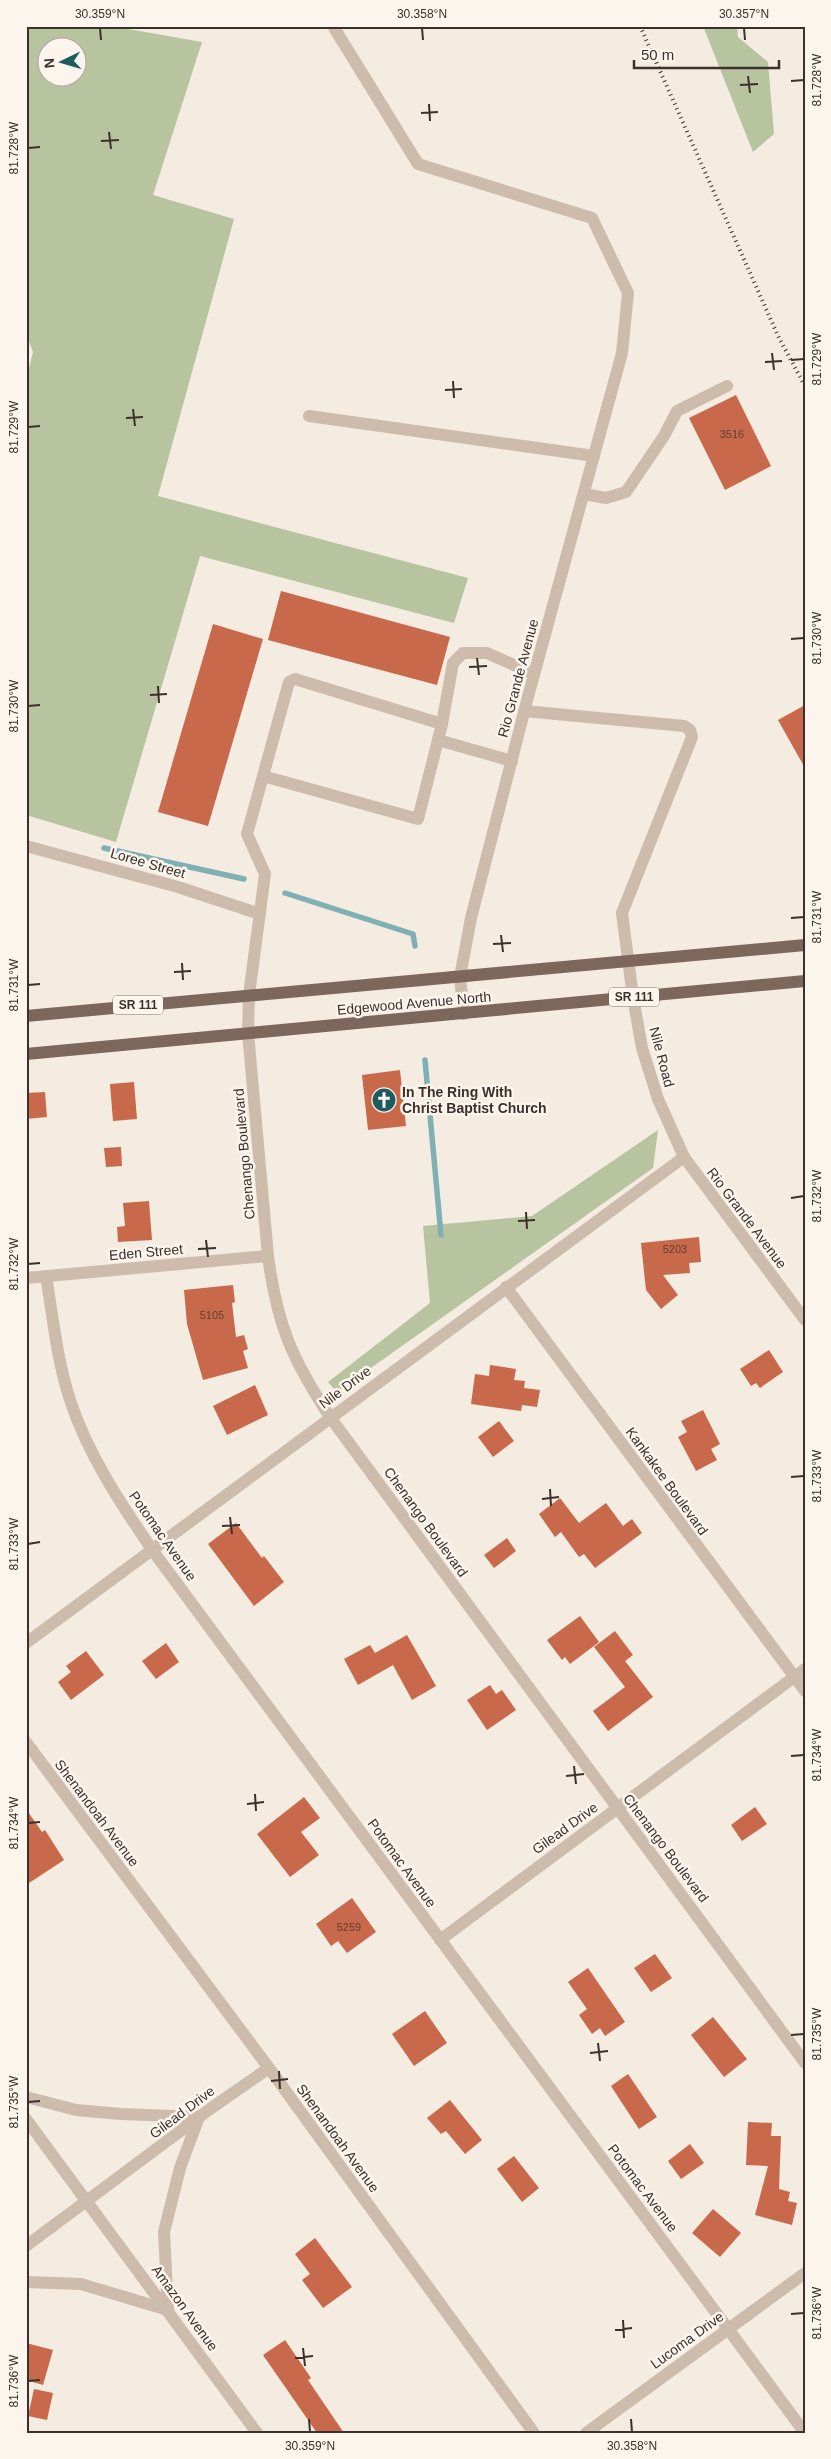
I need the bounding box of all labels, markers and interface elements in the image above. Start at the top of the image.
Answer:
text: 30.359°N [75,7,125,21]
text: 30.358°N [397,7,447,21]
text: 30.357°N [719,7,769,21]
north arrow [38,38,88,88]
scale bar [634,38,778,70]
text: 50 m [641,46,674,63]
text: 81.728°W [810,53,824,106]
text: N [41,57,57,69]
text: 81.728°W [7,121,21,174]
text: 81.729°W [810,332,824,385]
text: 81.729°W [7,400,21,453]
house number: 3516 [720,428,744,440]
text: 81.730°W [810,611,824,664]
street label: Rio Grande Avenue [494,617,542,739]
text: 81.730°W [7,679,21,732]
street label: Loree Street [109,845,187,881]
text: 81.731°W [810,890,824,943]
text: 81.731°W [7,958,21,1011]
street label: Edgewood Avenue North [336,988,492,1018]
road number: SR 111 [609,988,659,1006]
road number: SR 111 [113,996,163,1014]
street label: Nile Road [646,1025,678,1089]
place label: In The Ring With Christ Baptist Church [402,1084,547,1116]
church icon: In The Ring With Christ Baptist Church [371,1087,397,1113]
street label: Chenango Boulevard [230,1088,258,1220]
street label: Rio Grande Avenue [704,1164,790,1272]
text: 81.732°W [810,1169,824,1222]
text: 81.732°W [7,1237,21,1290]
street label: Eden Street [108,1241,184,1263]
house number: 5203 [663,1243,687,1255]
house number: 5105 [200,1309,224,1321]
street label: Nile Drive [316,1362,374,1412]
street label: Kankakee Boulevard [623,1424,711,1538]
text: 81.733°W [810,1449,824,1502]
street label: Chenango Boulevard [381,1464,471,1580]
street label: Potomac Avenue [126,1488,200,1584]
text: 81.733°W [7,1517,21,1570]
text: 81.734°W [810,1728,824,1781]
street label: Shenandoah Avenue [52,1756,143,1870]
street label: Chenango Boulevard [620,1791,712,1905]
text: 81.734°W [7,1796,21,1849]
street label: Gilead Drive [529,1799,601,1857]
street label: Potomac Avenue [364,1816,440,1911]
house number: 5259 [337,1921,361,1933]
text: 81.735°W [810,2007,824,2060]
text: 81.735°W [7,2075,21,2128]
street label: Shenandoah Avenue [293,2081,383,2195]
street label: Gilead Drive [146,2082,218,2142]
street label: Potomac Avenue [605,2141,681,2235]
street label: Amazon Avenue [149,2262,221,2354]
text: 81.736°W [810,2286,824,2339]
street label: Lucoma Drive [647,2308,727,2372]
text: 81.736°W [7,2354,21,2407]
text: 30.359°N [285,2439,335,2453]
text: 30.358°N [607,2439,657,2453]

